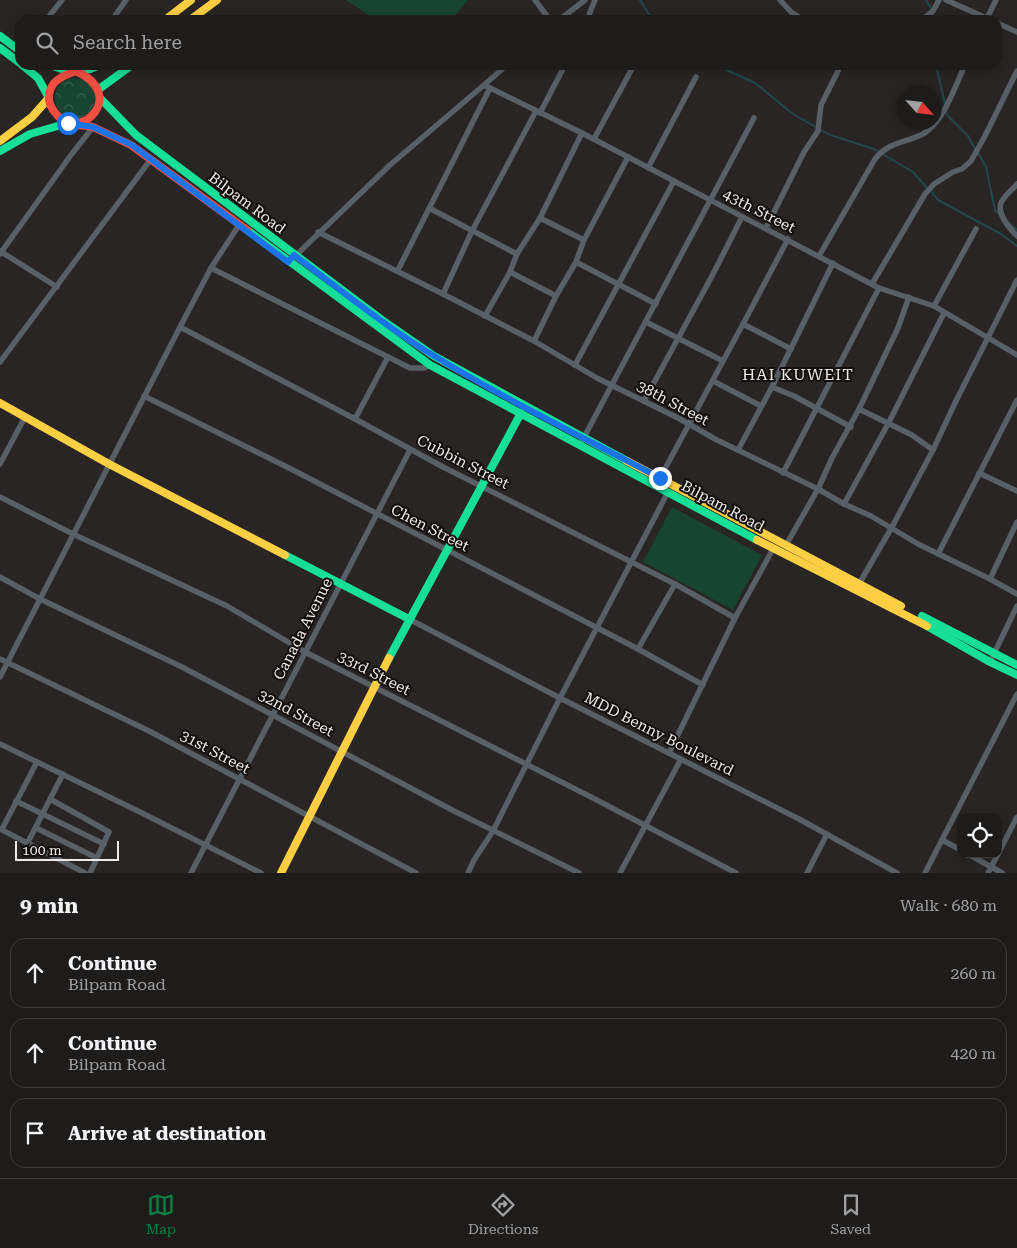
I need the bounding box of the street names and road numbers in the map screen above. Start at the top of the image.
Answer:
street label: Bilpam Road [205,168,289,238]
street label: 43th Street [720,185,799,237]
street label: 38th Street [634,377,712,430]
street label: Cubbin Street [414,431,512,493]
street label: Bilpam Road [678,477,768,536]
street label: Chen Street [388,501,472,556]
street label: Canada Avenue [270,575,336,683]
street label: 33rd Street [335,647,414,699]
street label: 32nd Street [255,686,337,741]
street label: MDD Benny Boulevard [581,689,737,780]
street label: 31st Street [177,726,253,778]

